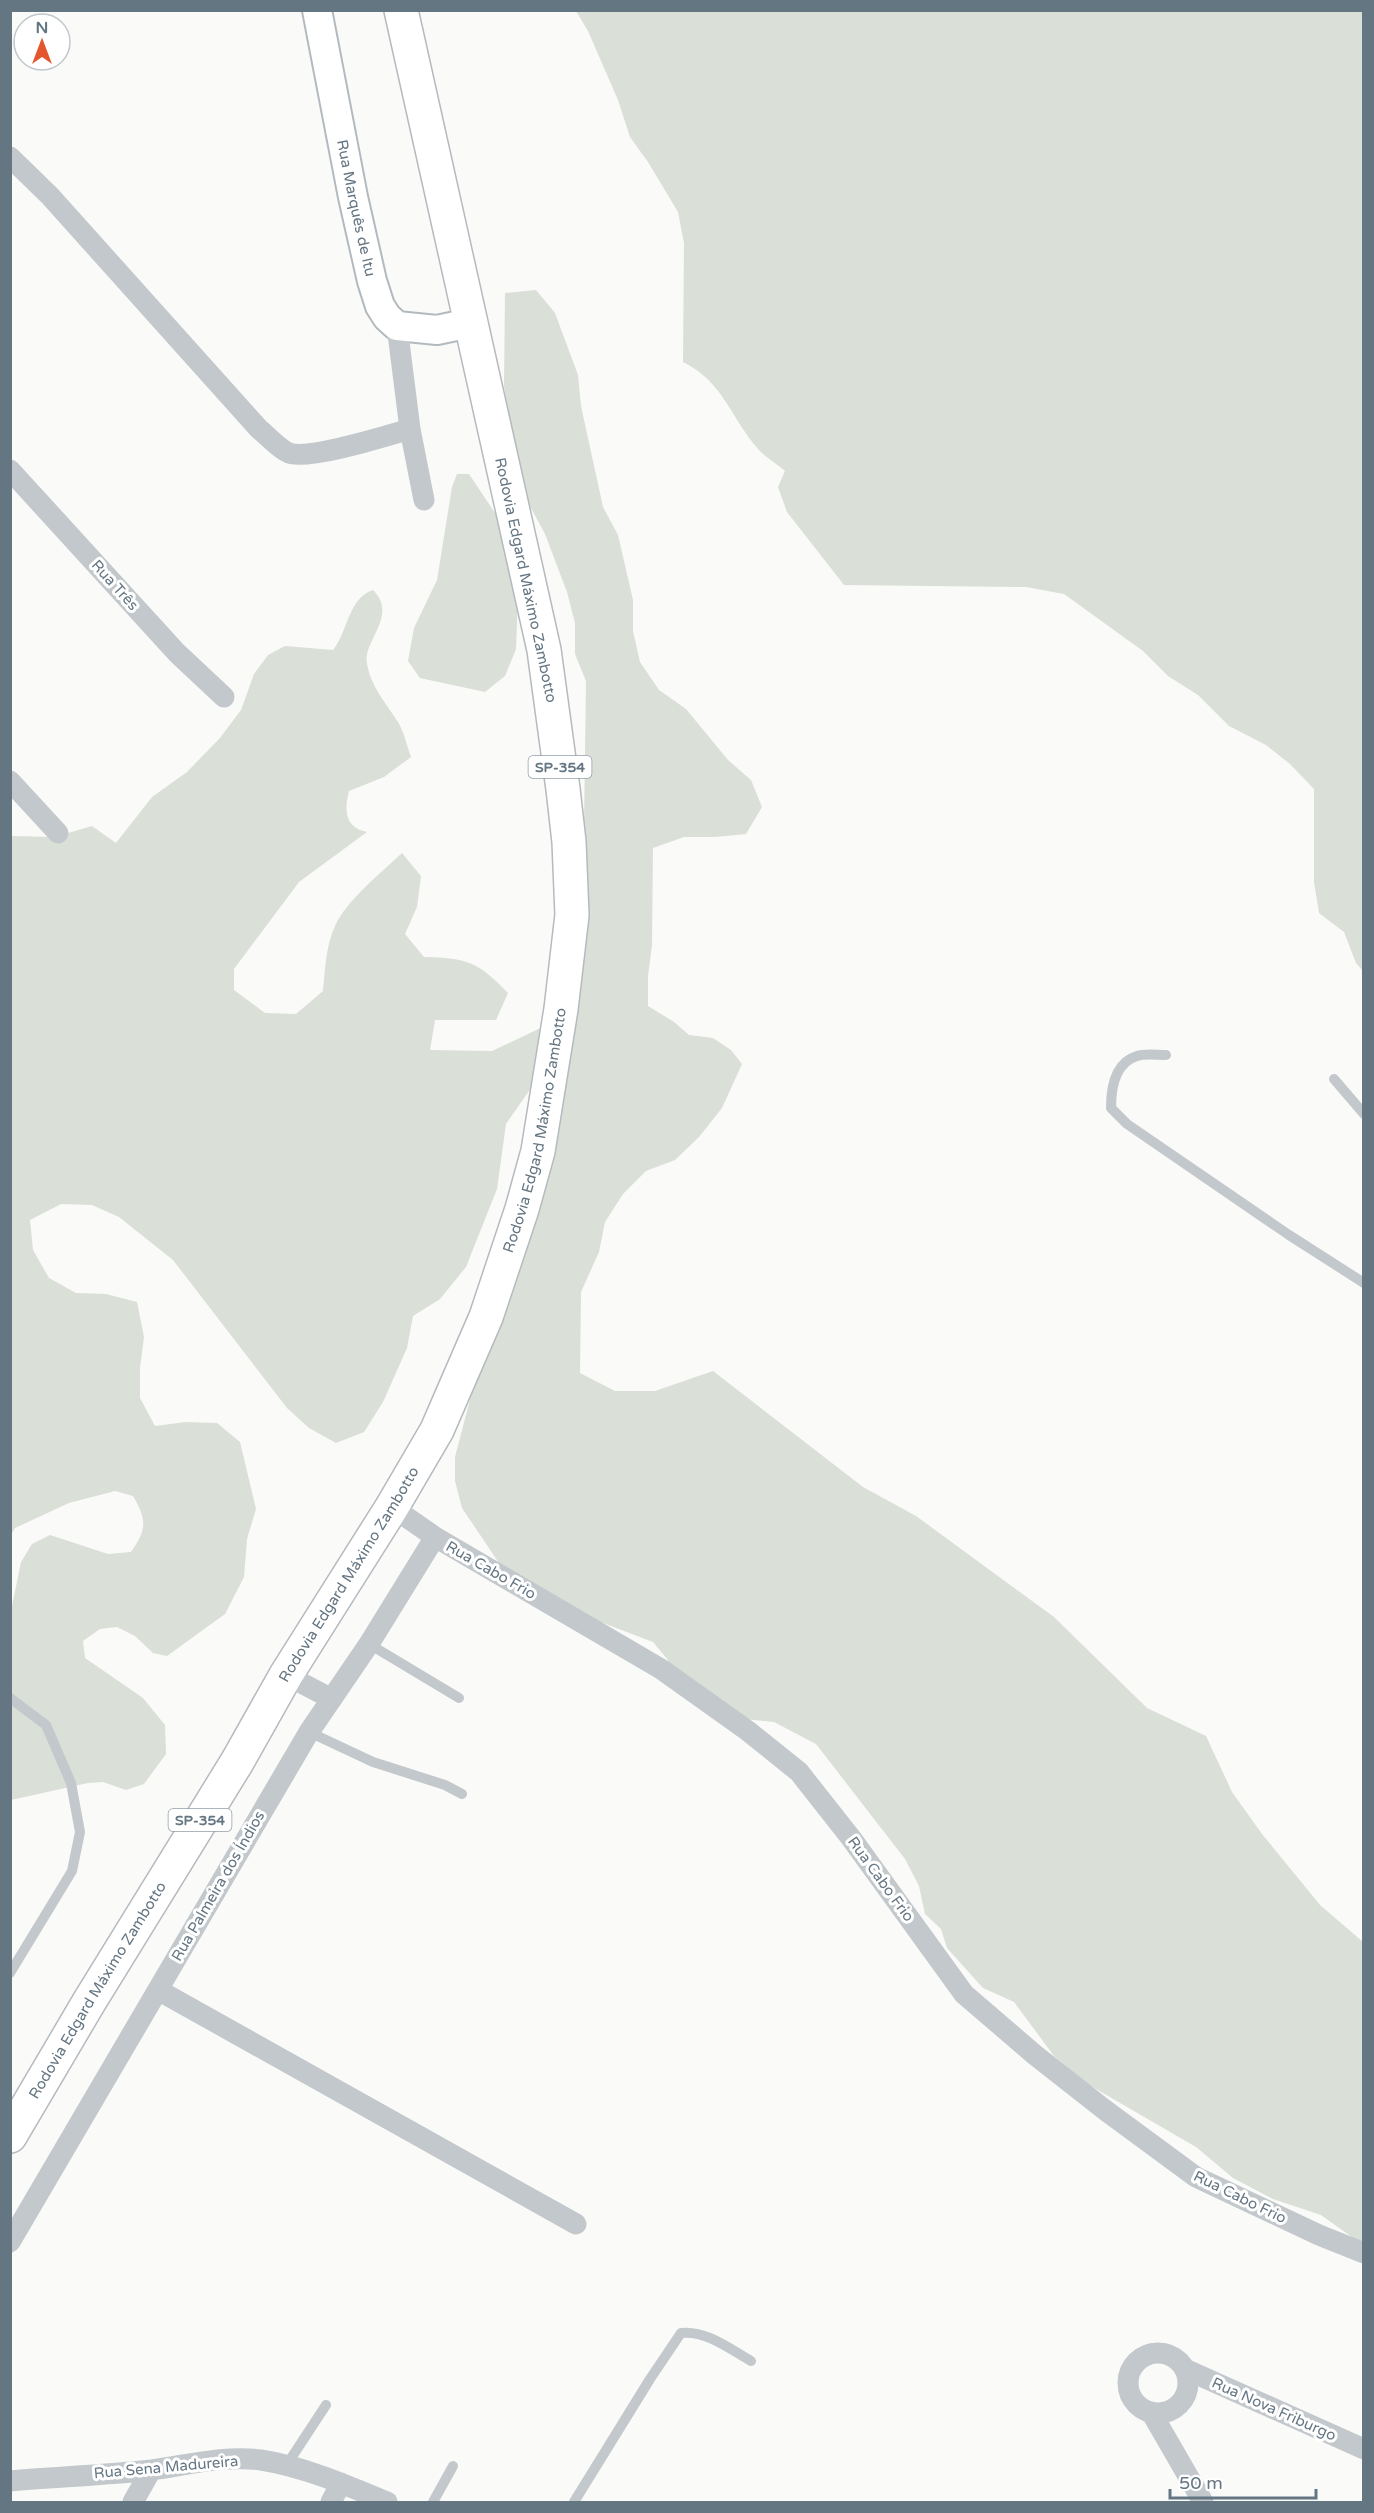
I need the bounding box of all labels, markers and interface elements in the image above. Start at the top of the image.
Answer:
north arrow [12,12,72,72]
text: N [36,18,48,38]
street label: Rua Marquês de Itu [333,138,380,278]
street label: Rodovia Edgard Máximo Zambotto [491,456,561,704]
street label: Rua Três [88,556,142,614]
road number: SP-354 [528,756,592,778]
street label: Rodovia Edgard Máximo Zambotto [499,1007,570,1255]
street label: Rodovia Edgard Máximo Zambotto [275,1463,423,1685]
street label: Rua Cabo Frio [443,1537,539,1603]
street label: Rua Palmeira dos Índios [168,1808,268,1964]
road number: SP-354 [168,1809,232,1831]
street label: Rua Cabo Frio [844,1833,918,1925]
street label: Rodovia Edgard Máximo Zambotto [25,1878,170,2102]
street label: Rua Cabo Frio [1191,2167,1289,2227]
street label: Rua Nova Friburgo [1209,2374,1339,2444]
street label: Rua Sena Madureira [93,2452,239,2482]
scale bar [1170,2462,1316,2500]
text: 50 m [1179,2472,1223,2494]

